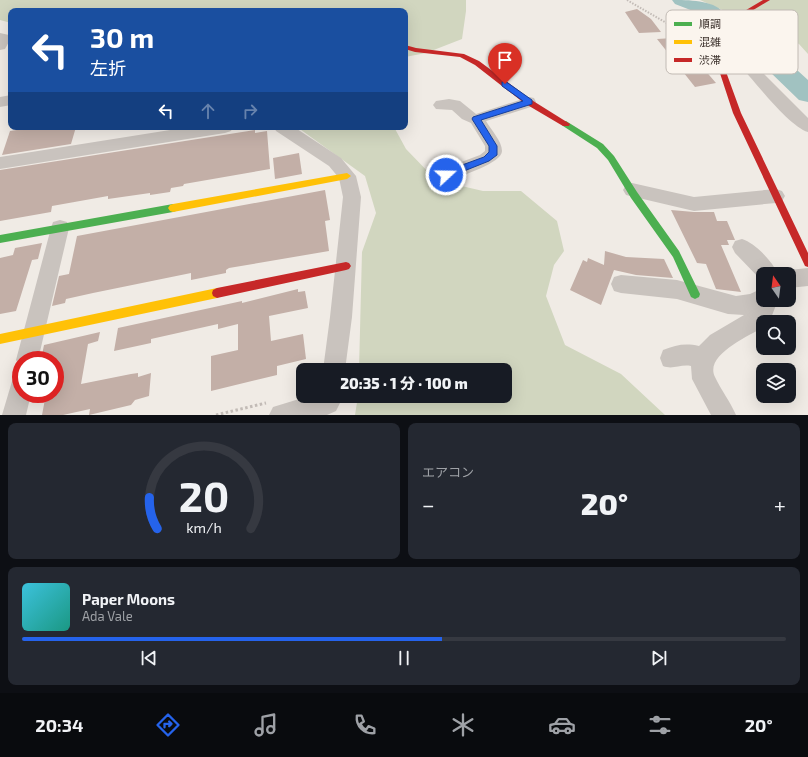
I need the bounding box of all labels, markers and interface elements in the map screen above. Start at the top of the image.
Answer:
legend [666,10,798,74]
text: 順調 [699,17,721,30]
text: 30 m [90,20,154,54]
icon: left [24,24,76,76]
text: 混雑 [699,35,721,48]
pin [488,43,522,84]
icon: arrive [494,49,516,71]
text: 渋滞 [699,53,721,66]
text: 左折 [90,57,126,79]
icon: left [155,100,177,122]
icon: ahead [197,100,219,122]
icon: right [239,100,261,122]
position arrow [425,154,467,196]
north arrow [756,267,796,307]
map controls [756,267,796,403]
button: search [756,315,796,355]
speed limit sign: 30 [12,351,64,403]
button: layers [756,363,796,403]
text: 20:35 · 1 分 · 100 m [340,374,468,392]
text: エアコン [422,464,474,480]
text: 20 [179,470,229,520]
text: 20° [581,485,628,521]
text: − [422,491,435,517]
text: + [774,491,786,517]
text: km/h [186,519,222,536]
text: Paper Moons [82,590,175,608]
text: Ada Vale [82,608,133,624]
icon: previous [138,647,160,669]
icon: pause [393,647,415,669]
icon: next [648,647,670,669]
icon: directions [154,711,182,739]
icon: music [252,711,280,739]
icon: phone [351,711,379,739]
icon: climate [449,711,477,739]
icon: car [548,711,576,739]
icon: filters [646,711,674,739]
text: 20:34 [35,714,83,736]
text: 20° [745,714,773,736]

